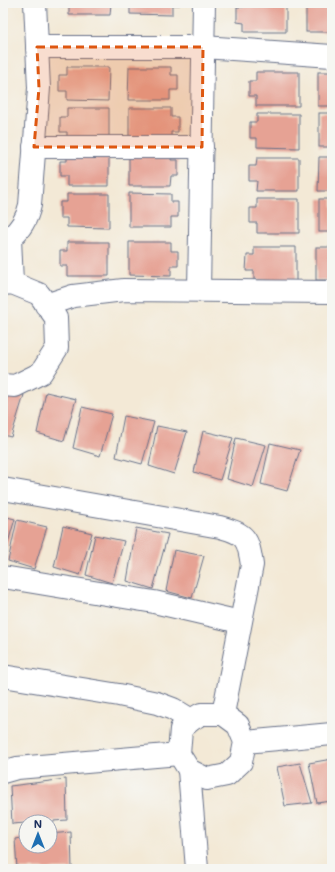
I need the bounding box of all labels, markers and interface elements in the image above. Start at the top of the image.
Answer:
north arrow [18,814,58,854]
text: N [34,816,42,831]

